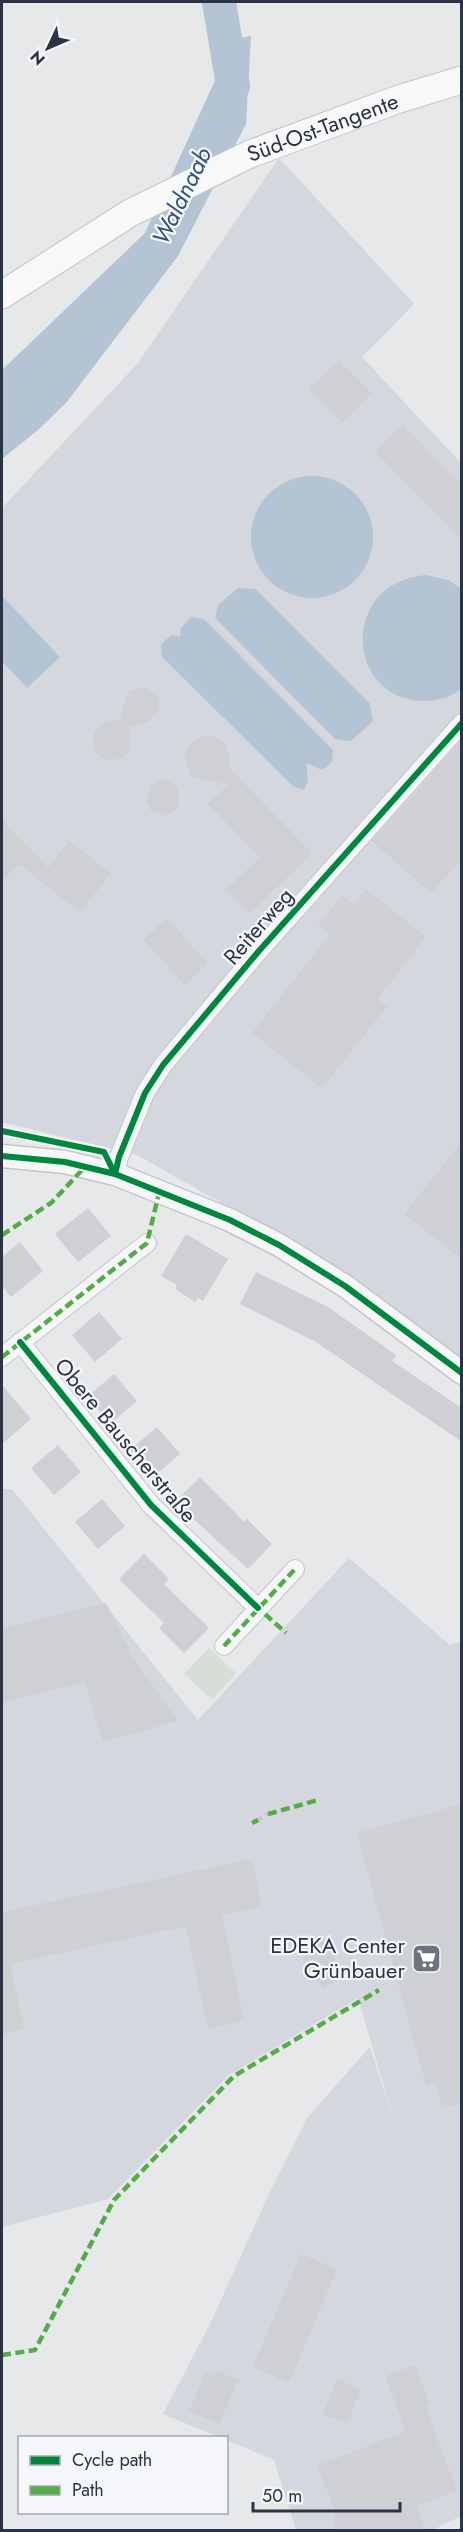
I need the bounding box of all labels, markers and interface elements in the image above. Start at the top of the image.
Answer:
north arrow [18,18,78,78]
text: N [25,46,50,71]
street label: Süd-Ost-Tangente [242,85,403,170]
water label: Waldnaab [143,141,220,250]
street label: Reiterweg [216,881,300,971]
street label: Obere Bauscherstraße [47,1351,205,1529]
place label: EDEKA Center Grünbauer [270,1929,405,1986]
supermarket icon: EDEKA Center Grünbauer [410,1942,442,1974]
legend [18,2436,228,2514]
text: Cycle path [72,2447,152,2473]
scale bar [253,2475,400,2513]
text: Path [72,2477,104,2503]
text: 50 m [262,2483,302,2509]

